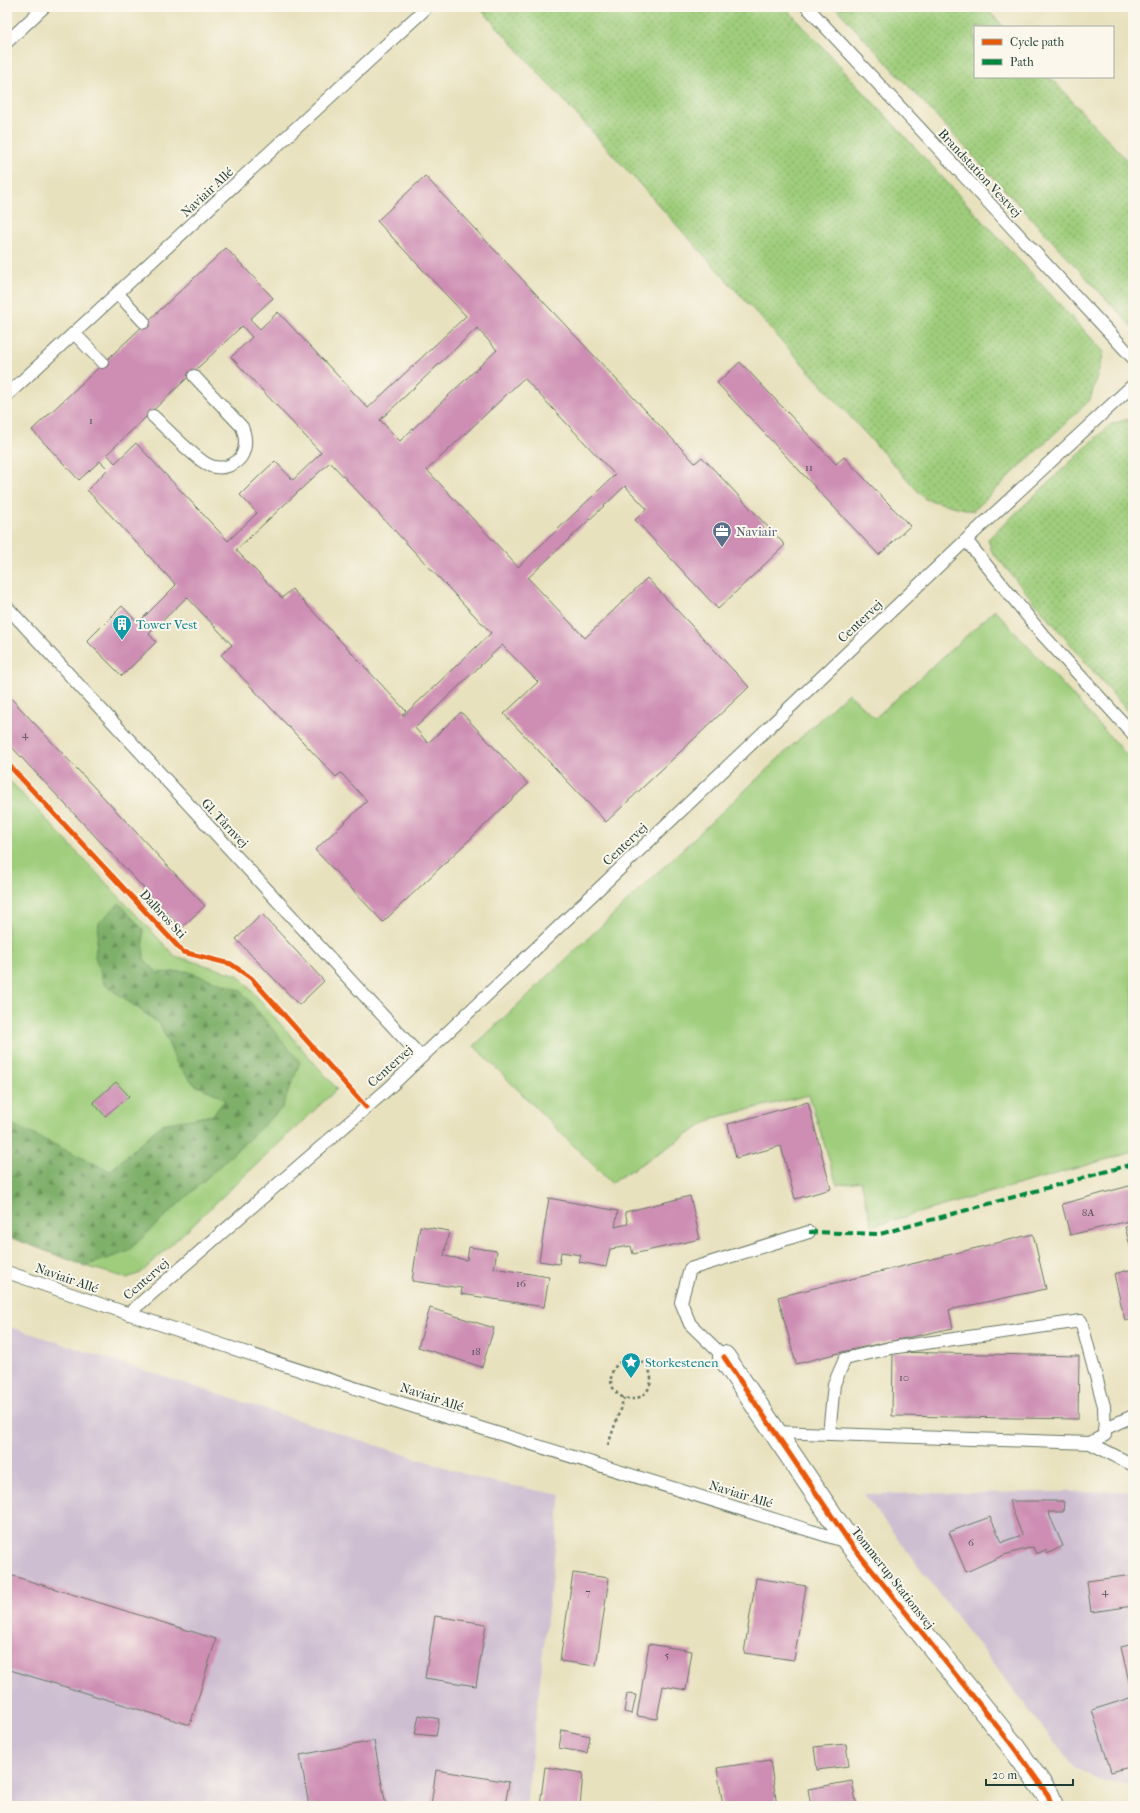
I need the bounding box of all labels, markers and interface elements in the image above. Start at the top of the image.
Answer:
legend [974,26,1114,78]
text: Cycle path [1010,35,1065,49]
text: Path [1010,55,1034,69]
street label: Brandstation Vestvej [935,126,1025,220]
street label: Naviair Allé [178,164,237,220]
house number: 1 [89,414,93,427]
house number: 11 [805,461,813,474]
office icon: Naviair [711,520,733,548]
place label: Naviair [736,524,778,539]
street label: Centervej [835,597,885,645]
building icon: Tower Vest [111,613,133,641]
place label: Tower Vest [136,617,198,632]
house number: 4 [22,728,29,741]
street label: Gl. Tårnvej [199,795,251,851]
street label: Centervej [600,820,650,868]
street label: Dalbros Sti [137,887,189,942]
street label: Centervej [364,1042,416,1090]
house number: 8A [1082,1206,1095,1219]
street label: Centervej [120,1255,172,1303]
street label: Naviair Allé [33,1260,101,1296]
house number: 16 [516,1277,526,1290]
house number: 18 [471,1345,481,1358]
place icon: Storkestenen [620,1351,642,1379]
place label: Storkestenen [645,1355,719,1370]
house number: 10 [899,1371,909,1384]
street label: Naviair Allé [398,1380,466,1414]
street label: Naviair Allé [707,1477,775,1511]
street label: Tømmerup Stationsvej [848,1524,938,1632]
house number: 6 [968,1536,974,1549]
house number: 4 [1102,1585,1109,1598]
house number: 7 [585,1586,591,1599]
house number: 5 [665,1649,670,1662]
scale bar [986,1761,1073,1787]
text: 20 m [992,1768,1017,1782]

